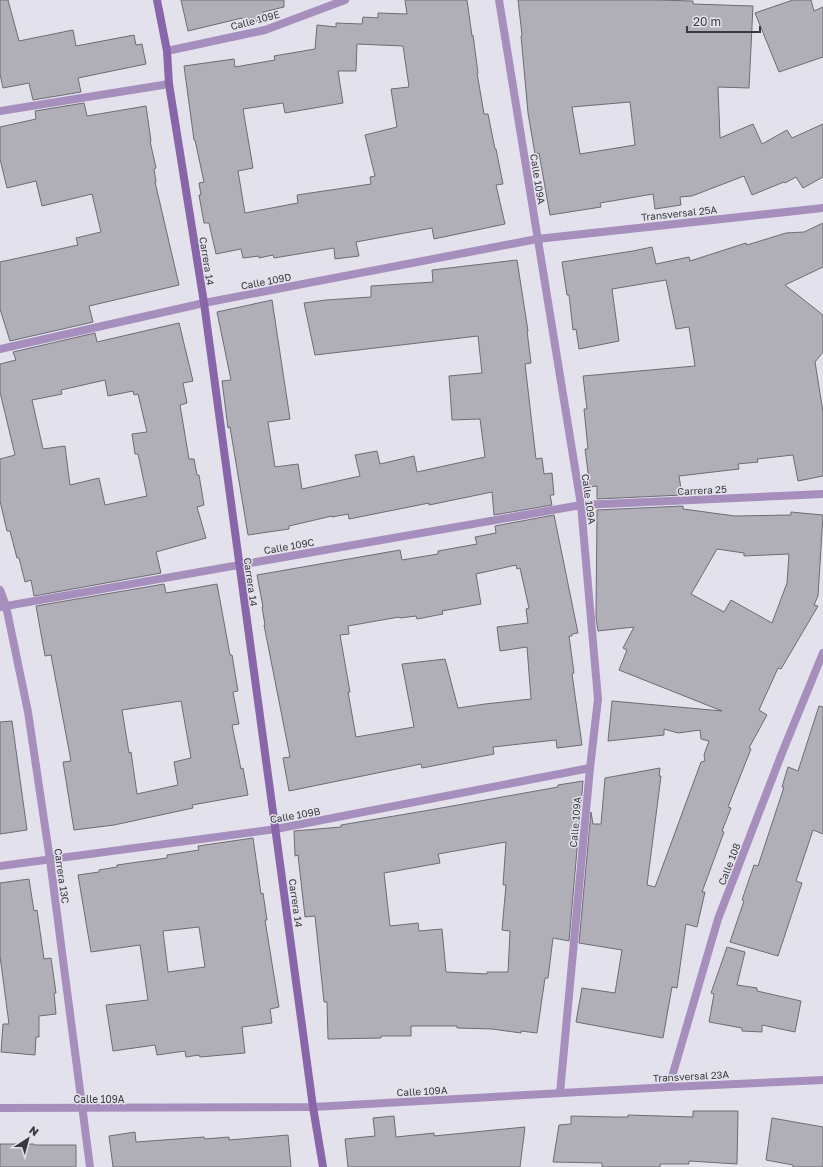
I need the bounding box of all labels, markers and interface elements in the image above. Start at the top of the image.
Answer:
street label: Calle 109E [229,8,281,32]
scale bar [687,8,760,34]
text: 20 m [693,14,721,29]
street label: Calle 109A [528,153,548,205]
street label: Transversal 25A [640,203,718,223]
street label: Carrera 14 [197,236,217,286]
street label: Calle 109D [240,270,292,292]
street label: Calle 109A [580,473,599,525]
street label: Carrera 25 [677,483,727,497]
street label: Calle 109C [263,536,315,556]
street label: Carrera 14 [242,557,260,607]
street label: Calle 109A [567,796,583,848]
street label: Calle 109B [269,805,321,825]
street label: Calle 108 [715,841,743,887]
street label: Carrera 13C [52,848,72,904]
street label: Carrera 14 [287,878,305,928]
street label: Transversal 23A [653,1068,730,1084]
street label: Calle 109A [396,1084,448,1098]
street label: Calle 109A [74,1093,125,1105]
north arrow [8,1119,48,1159]
text: N [27,1123,41,1138]

